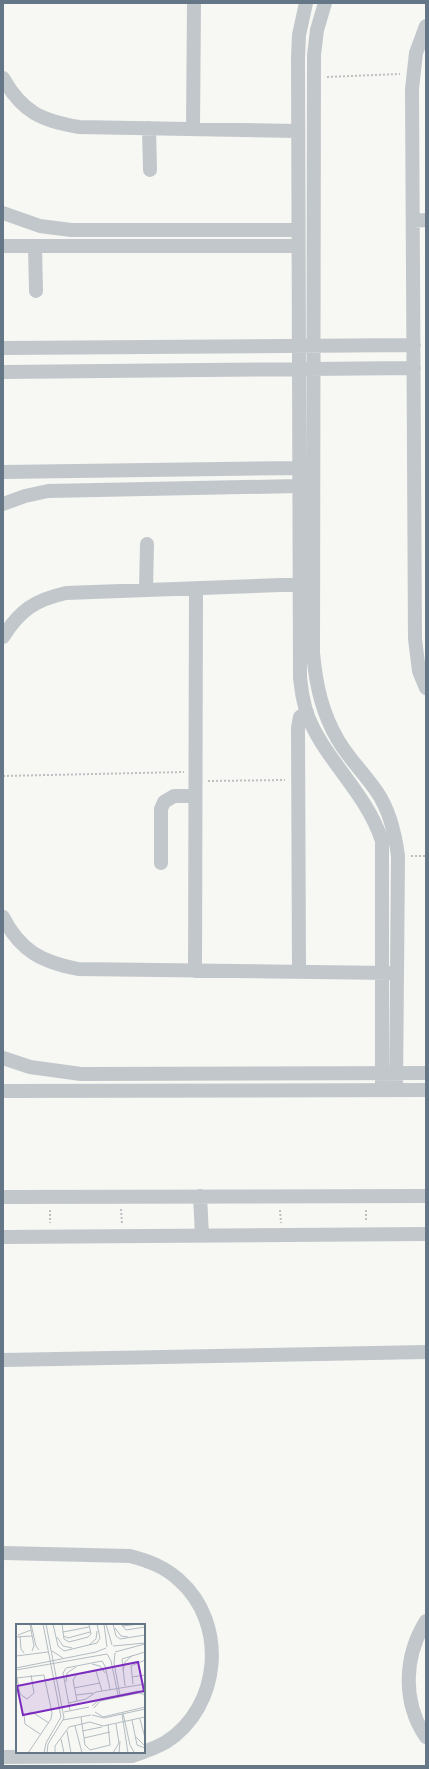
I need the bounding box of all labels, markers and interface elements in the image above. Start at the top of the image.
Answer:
inset map [16,1624,145,1753]

